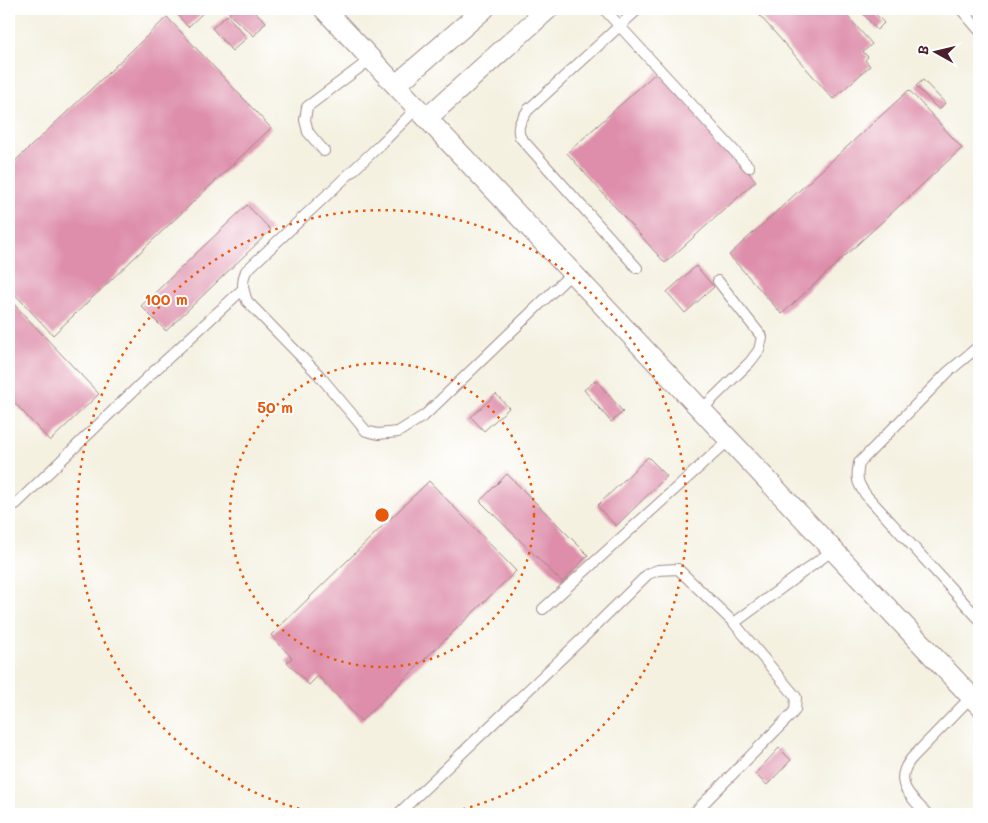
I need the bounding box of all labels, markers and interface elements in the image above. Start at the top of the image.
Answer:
north arrow [910,28,960,78]
text: B [913,44,933,56]
text: 100 m [144,289,188,309]
text: 50 m [257,397,293,417]
centre of rings [373,506,391,524]

